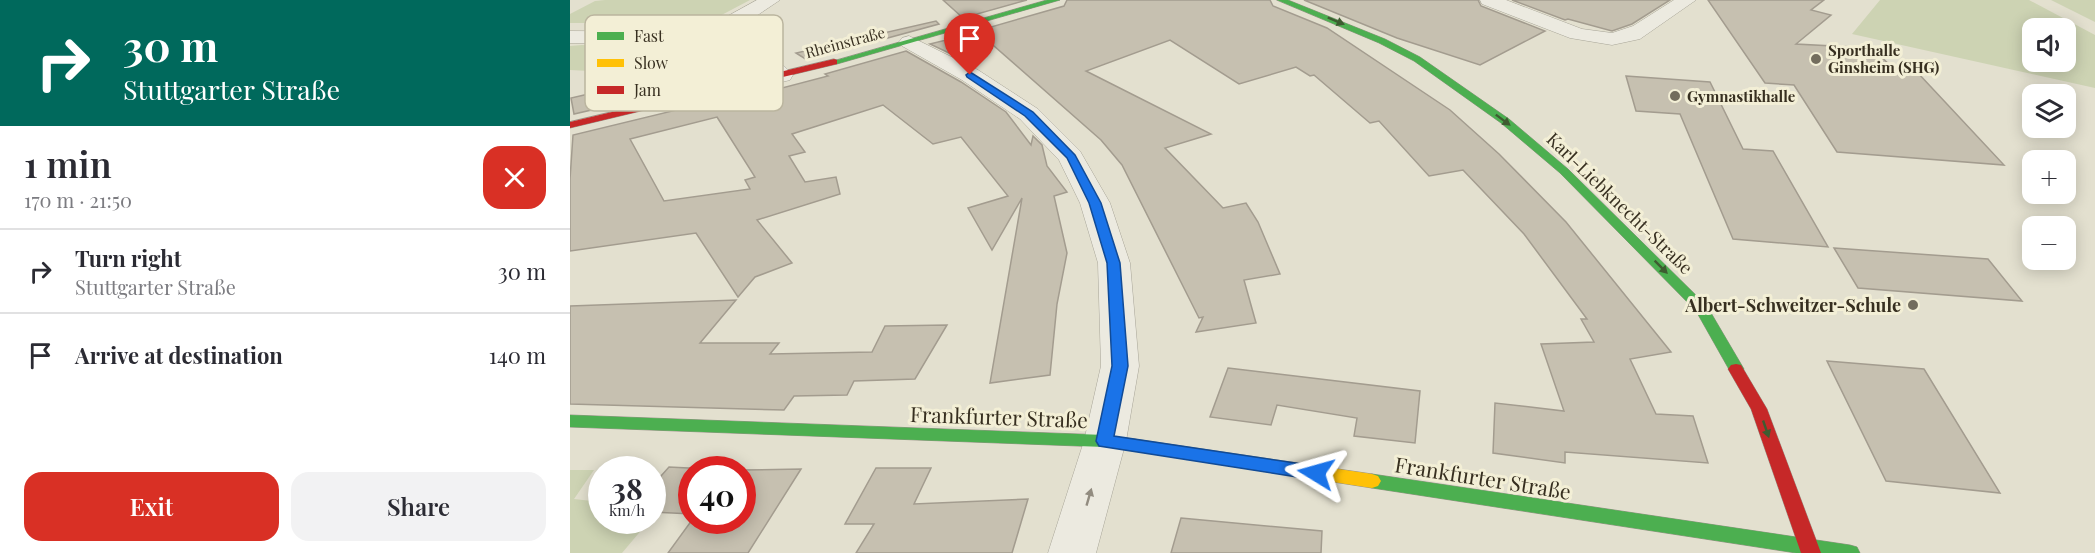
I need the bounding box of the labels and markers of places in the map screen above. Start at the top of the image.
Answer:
pin [944,13,995,75]
place label: Sporthalle Ginsheim (SHG) [1828,40,1940,77]
marker: Sporthalle Ginsheim (SHG) [1809,52,1823,66]
place label: Gymnastikhalle [1687,86,1796,106]
marker: Gymnastikhalle [1668,89,1682,103]
place label: Albert-Schweitzer-Schule [1684,293,1901,317]
marker: Albert-Schweitzer-Schule [1906,298,1920,312]

